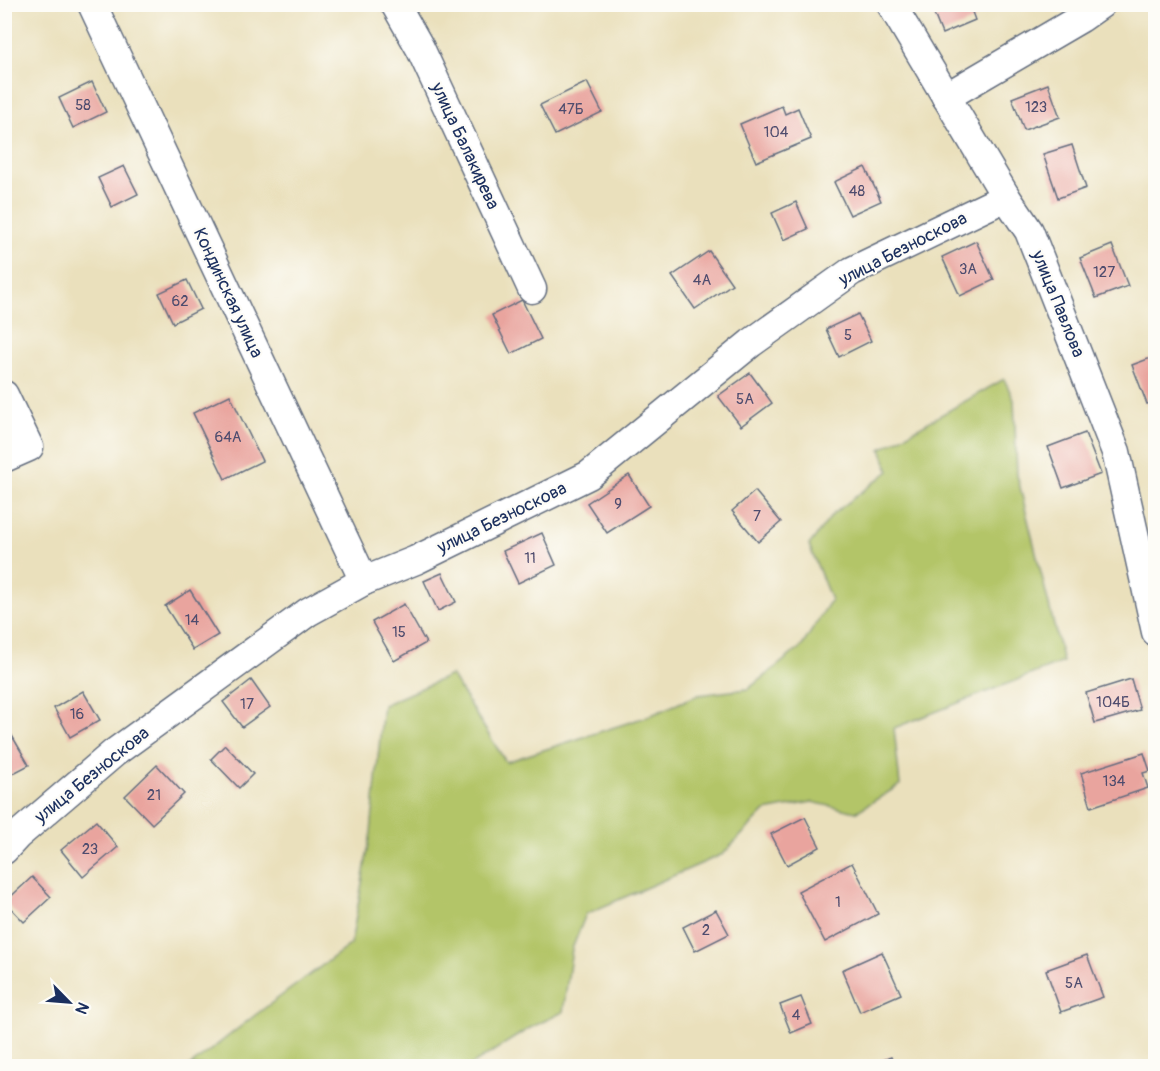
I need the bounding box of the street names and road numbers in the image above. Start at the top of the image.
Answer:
street label: улица Балакирева [425,78,505,213]
street label: улица Безноскова [834,207,971,292]
street label: Кондинская улица [188,224,268,362]
street label: улица Павлова [1026,246,1090,361]
street label: улица Безноскова [433,477,570,560]
street label: улица Безноскова [29,722,154,829]

